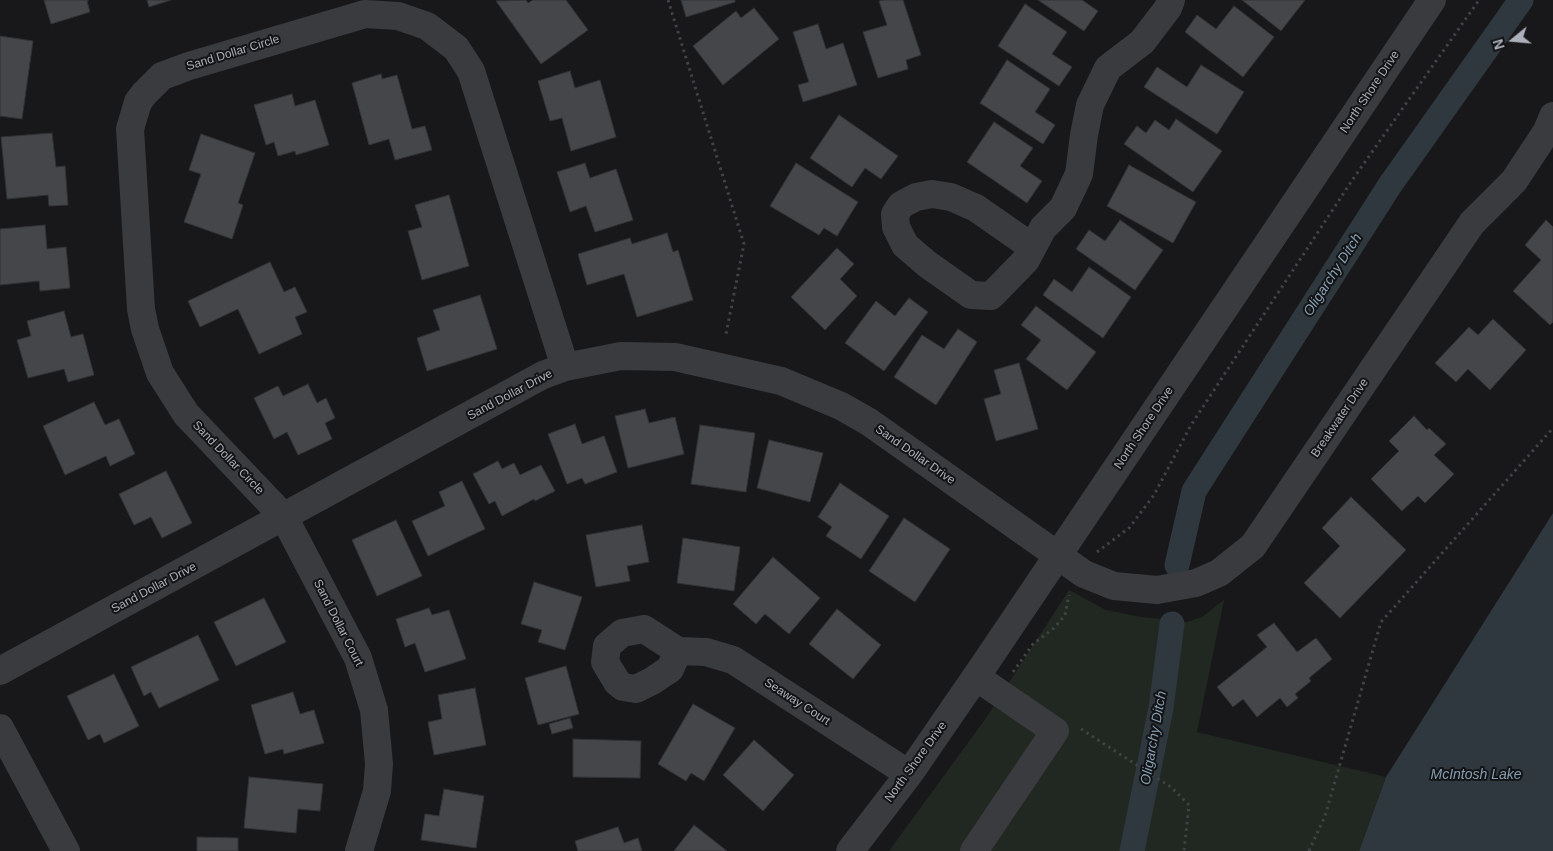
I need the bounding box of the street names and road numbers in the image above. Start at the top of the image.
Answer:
street label: Sand Dollar Circle [185,32,281,74]
street label: North Shore Drive [1337,48,1403,136]
street label: Sand Dollar Drive [465,367,555,423]
street label: Breakwater Drive [1308,376,1372,460]
street label: North Shore Drive [1111,384,1177,472]
street label: Sand Dollar Circle [189,418,267,498]
street label: Sand Dollar Drive [872,422,958,488]
street label: Sand Dollar Drive [109,560,199,616]
street label: Sand Dollar Court [310,577,366,669]
street label: Seaway Court [761,675,833,729]
street label: North Shore Drive [882,719,950,805]

